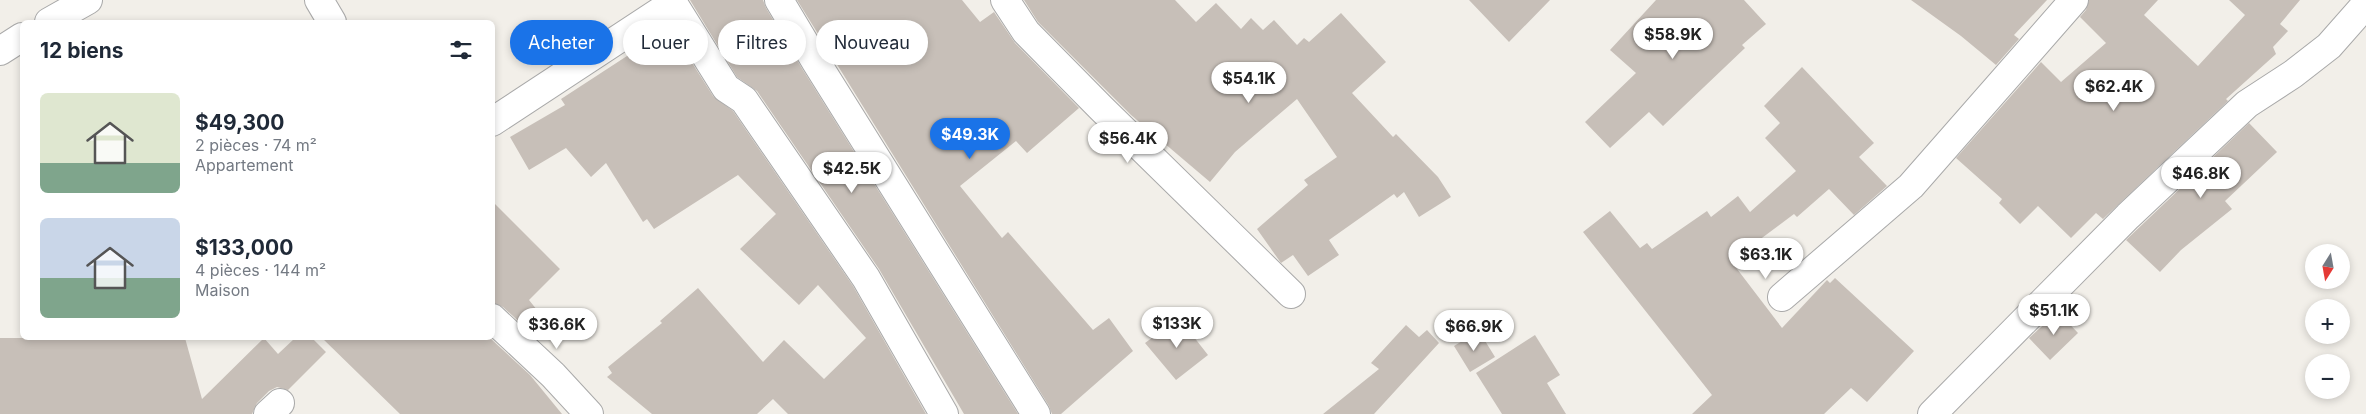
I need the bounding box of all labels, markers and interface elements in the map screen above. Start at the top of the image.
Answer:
pin: $58.9K [1632,18,1714,60]
chip: Acheter [510,20,613,65]
chip: Louer [623,20,708,65]
chip: Filtres [718,20,806,65]
chip: Nouveau [816,20,928,65]
text: $58.9K [1644,24,1702,44]
icon: filters [447,36,475,64]
text: 12 biens [40,38,124,63]
pin: $54.1K [1208,62,1290,104]
text: $54.1K [1222,68,1276,88]
pin: $62.4K [2073,70,2155,112]
text: $62.4K [2085,76,2143,96]
text: $49,300 [195,110,284,135]
icon: home [80,113,140,173]
pin: $49.3K [929,118,1011,160]
pin: $56.4K [1087,121,1169,164]
text: $49.3K [941,124,999,144]
text: $56.4K [1099,128,1157,148]
text: 2 pièces · 74 m² [195,135,317,155]
pin: $42.5K [811,152,893,194]
text: Appartement [195,155,293,175]
pin: $46.8K [2160,156,2242,199]
text: $42.5K [823,158,881,178]
text: $46.8K [2172,163,2230,183]
text: $133,000 [195,235,293,260]
icon: home [80,238,140,298]
pin: $63.1K [1725,238,1807,280]
text: $63.1K [1739,244,1793,264]
north arrow [2305,244,2350,289]
map controls [2305,244,2350,399]
text: 4 pièces · 144 m² [195,260,326,280]
text: Maison [195,280,250,300]
pin: $51.1K [2013,294,2095,336]
button: + [2305,299,2350,344]
text: $51.1K [2029,300,2079,320]
pin: $133K [1142,306,1212,349]
pin: $36.6K [516,308,598,350]
pin: $66.9K [1433,310,1515,352]
text: $133K [1152,313,1202,333]
text: $36.6K [528,314,586,334]
text: $66.9K [1445,316,1503,336]
button: − [2305,354,2350,399]

